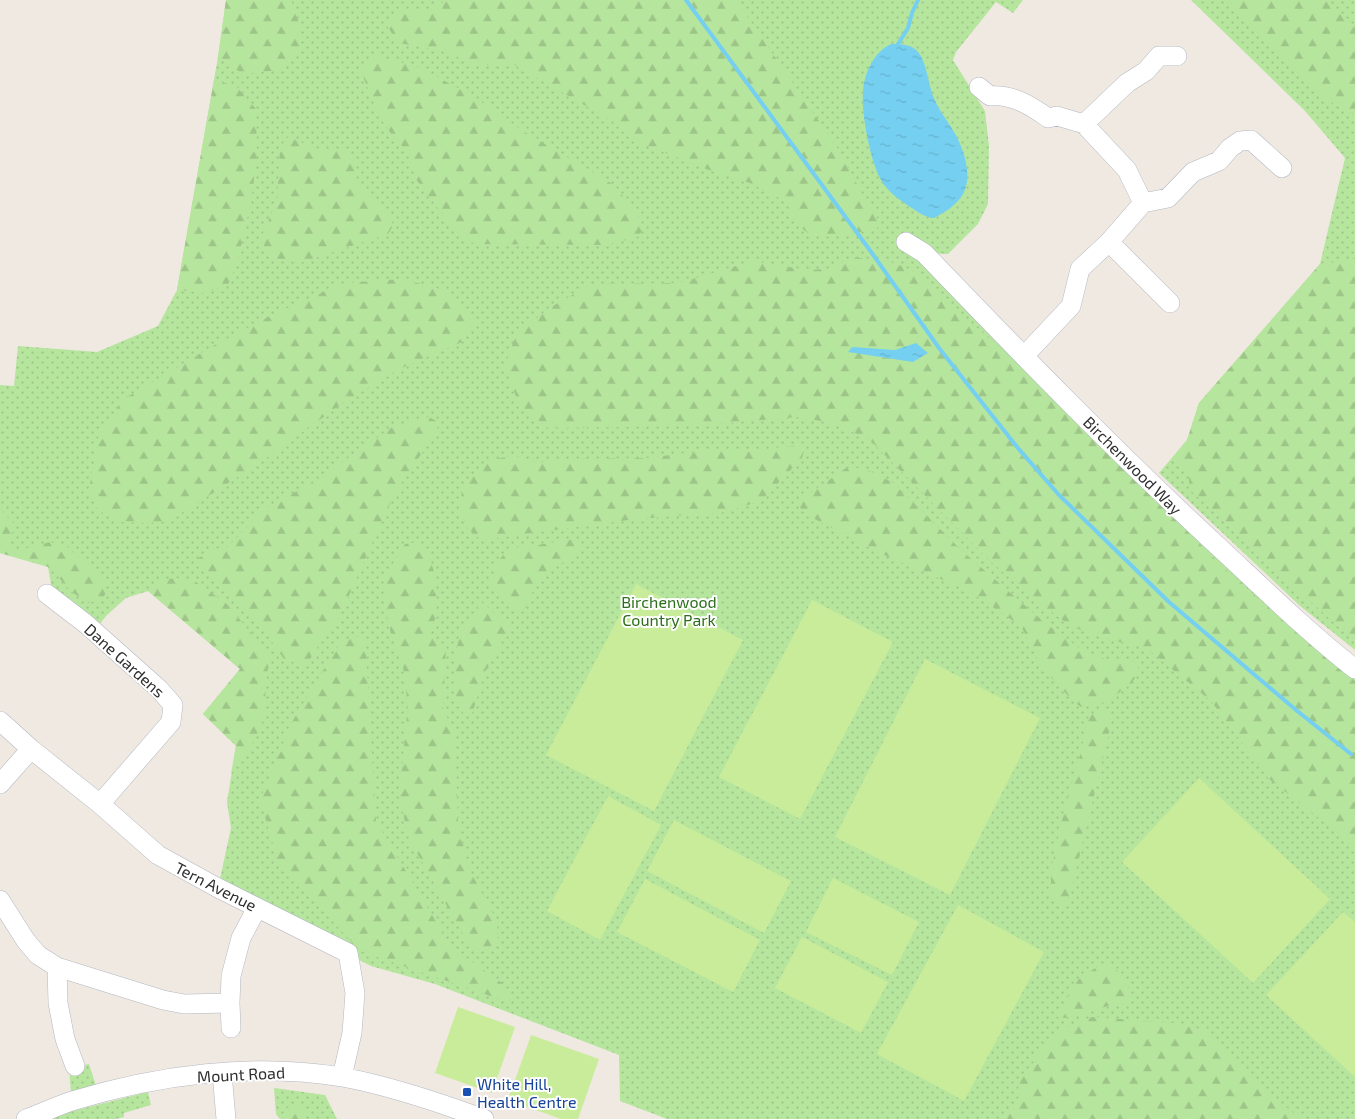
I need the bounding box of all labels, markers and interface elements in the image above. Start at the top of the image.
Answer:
street label: Birchenwood Way [1080,412,1186,518]
park label: Birchenwood Country Park [621,592,717,629]
street label: Dane Gardens [81,619,169,701]
street label: Tern Avenue [172,857,260,915]
street label: Mount Road [197,1062,285,1086]
place label: White Hill, Health Centre [477,1074,577,1111]
marker: White Hill, Health Centre [461,1086,473,1098]

